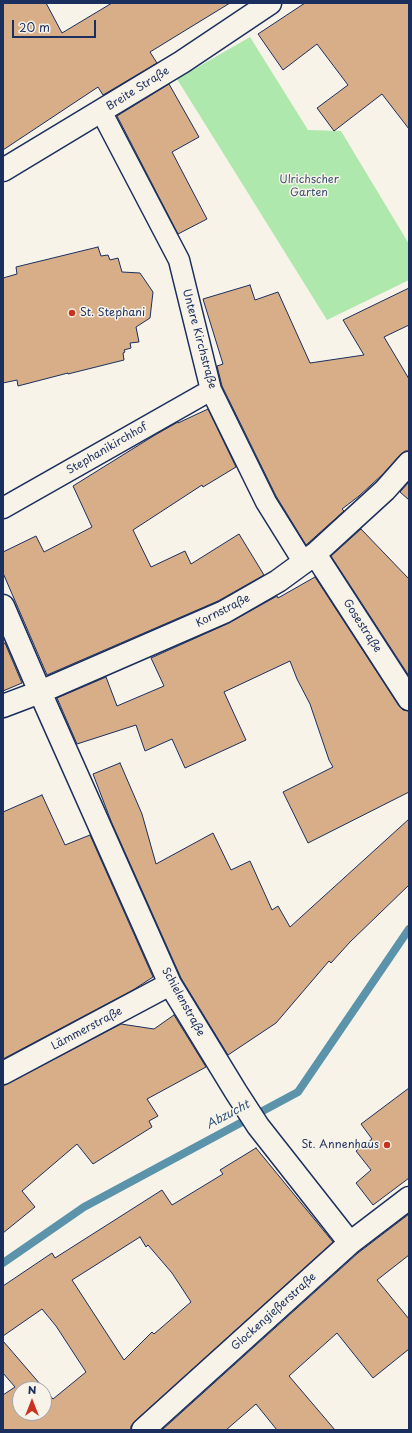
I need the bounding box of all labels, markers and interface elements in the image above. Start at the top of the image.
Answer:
scale bar [14,12,98,38]
text: 20 m [19,18,50,36]
street label: Breite Straße [104,64,172,114]
park label: Ulrichscher Garten [279,173,339,199]
street label: Untere Kirchstraße [179,288,219,390]
place label: St. Stephani [80,306,145,320]
marker: St. Stephani [67,308,77,318]
street label: Stephanikirchhof [64,421,150,477]
street label: Kornstraße [194,592,252,630]
street label: Gosestraße [340,597,384,655]
street label: Schielenstraße [159,965,207,1039]
street label: Lämmerstraße [49,1005,125,1053]
water label: Abzucht [204,1098,252,1132]
place label: St. Annenhaus [301,1138,379,1152]
marker: St. Annenhaus [382,1140,392,1150]
street label: Glockengießerstraße [229,1270,319,1354]
north arrow [12,1381,52,1421]
text: N [28,1381,36,1398]

